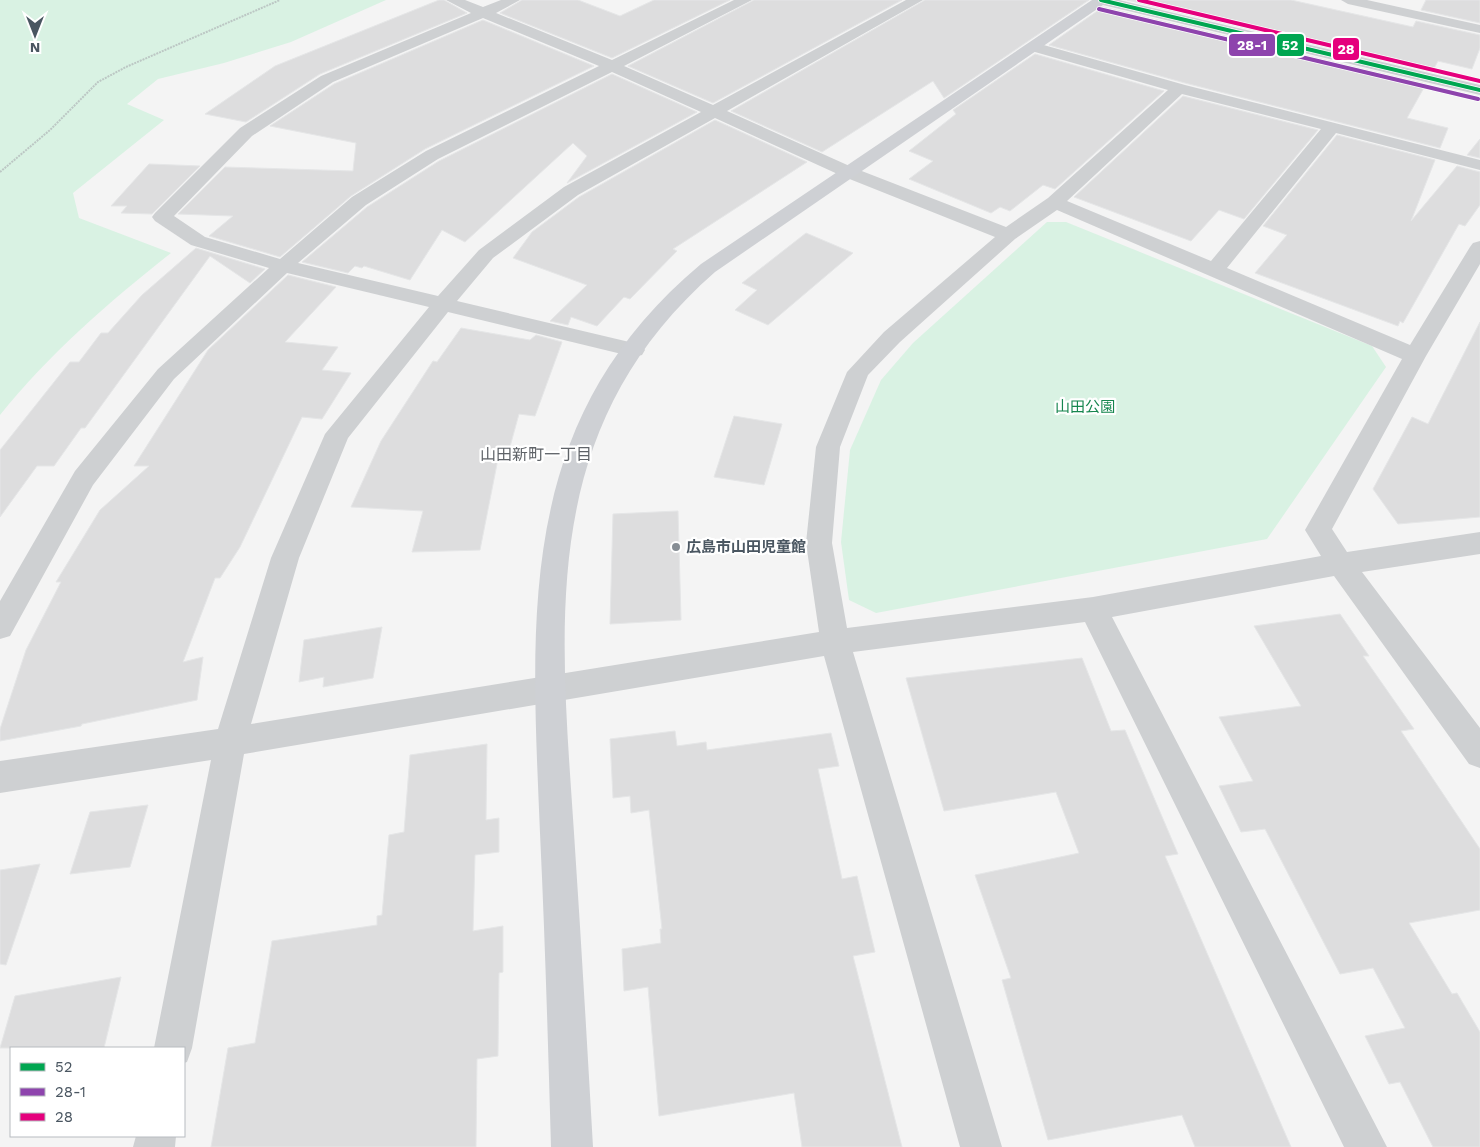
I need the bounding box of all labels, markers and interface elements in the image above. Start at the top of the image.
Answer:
north arrow [10,10,60,60]
line badge: 28-1 [1228,33,1276,57]
line badge: 52 [1276,33,1305,57]
text: 28-1 [1237,37,1267,53]
text: 52 [1282,37,1298,53]
line badge: 28 [1332,37,1360,61]
text: N [30,40,40,56]
text: 28 [1337,41,1355,57]
park label: 山田公園 [1055,398,1115,416]
district label: 山田新町一丁目 [480,445,592,464]
place label: 広島市山田児童館 [686,538,806,556]
marker: 広島市山田児童館 [670,541,682,553]
legend [10,1047,185,1137]
text: 52 [55,1058,72,1076]
text: 28-1 [55,1083,86,1101]
text: 28 [55,1108,73,1126]

